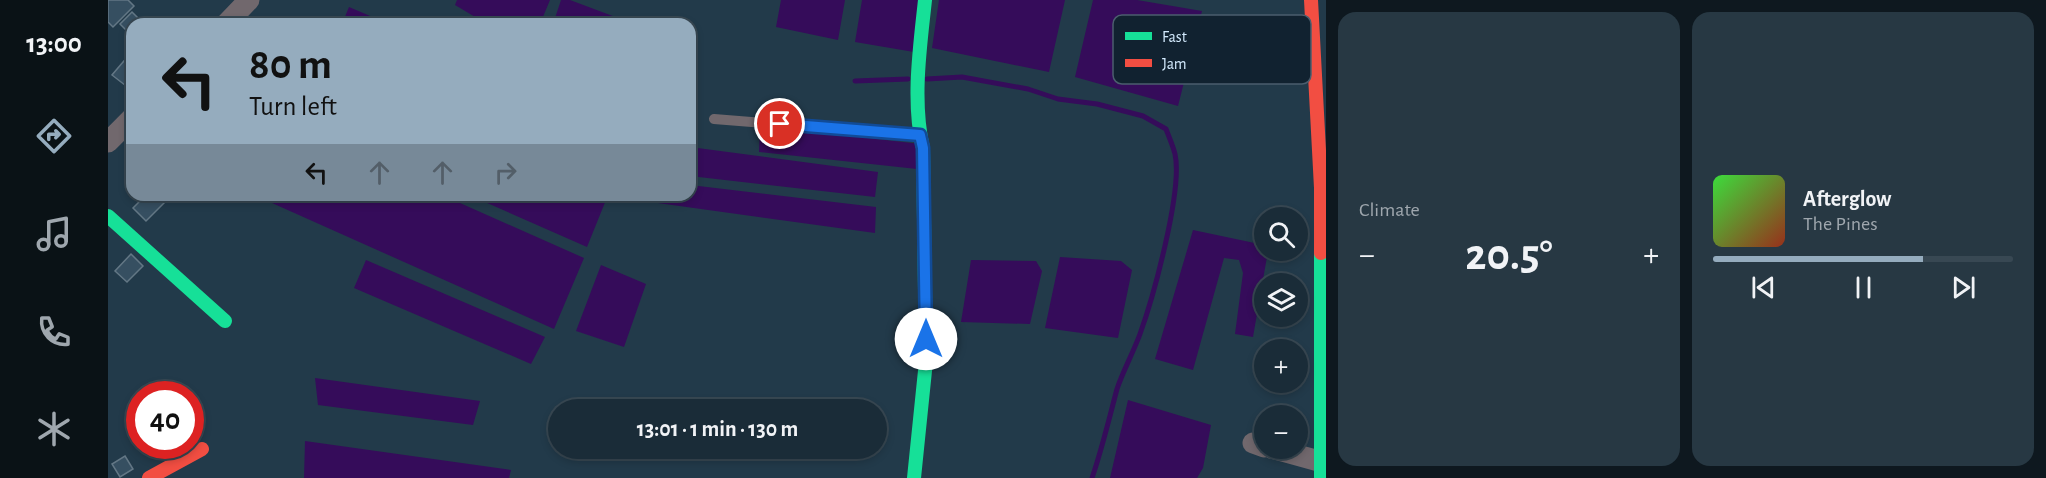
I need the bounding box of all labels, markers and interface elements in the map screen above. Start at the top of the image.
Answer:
legend [1113,15,1311,84]
text: Fast [1162,29,1187,45]
text: 13:00 [26,30,82,57]
icon: left [150,42,228,120]
text: 80 m [249,44,332,86]
text: Jam [1162,56,1187,72]
text: Turn left [249,93,337,120]
pin [754,98,805,149]
icon: arrive [763,107,796,140]
icon: directions [33,115,75,157]
icon: left [300,156,333,189]
icon: ahead [363,156,396,189]
icon: ahead [426,156,459,189]
icon: right [489,156,522,189]
text: Afterglow [1803,188,1891,210]
text: Climate [1359,200,1420,220]
map controls [1254,207,1308,459]
button: search [1254,207,1308,261]
icon: music [33,213,75,255]
text: The Pines [1803,214,1878,234]
text: 20.5° [1465,233,1553,278]
text: − [1359,239,1375,272]
text: + [1643,239,1659,272]
icon: previous [1747,271,1780,304]
icon: pause [1847,271,1880,304]
icon: next [1947,271,1980,304]
button: layers [1254,273,1308,327]
position arrow [894,307,958,371]
icon: phone [33,311,75,353]
button: + [1254,339,1308,393]
speed limit sign: 40 [126,381,204,459]
button: − [1254,405,1308,459]
icon: climate [33,408,75,450]
text: 13:01 · 1 min · 130 m [637,418,798,440]

